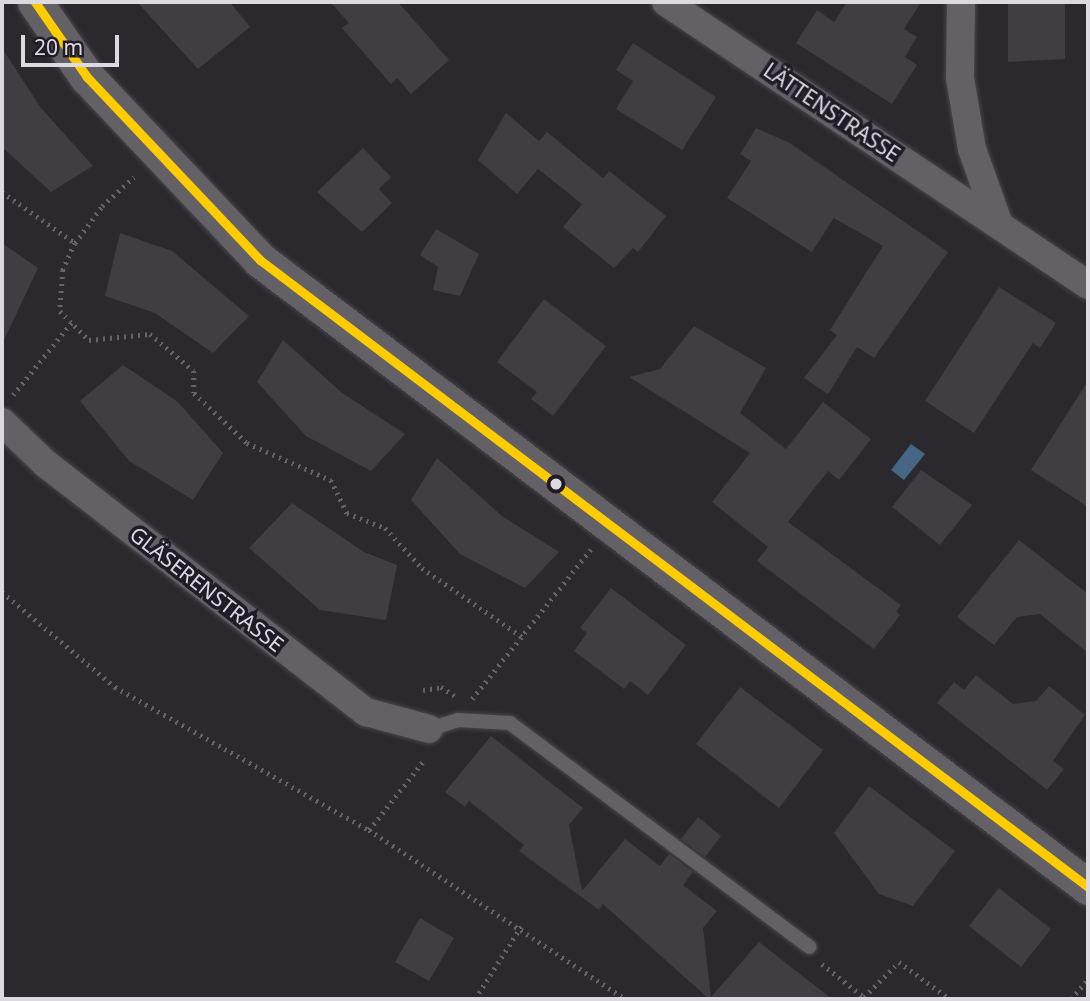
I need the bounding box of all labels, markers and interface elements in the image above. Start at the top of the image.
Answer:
scale bar [24,21,122,65]
text: 20 m [34,33,83,61]
street label: LÄTTENSTRASSE [759,57,905,167]
unlabelled marker [549,477,563,491]
street label: GLÄSERENSTRASSE [125,521,289,657]

